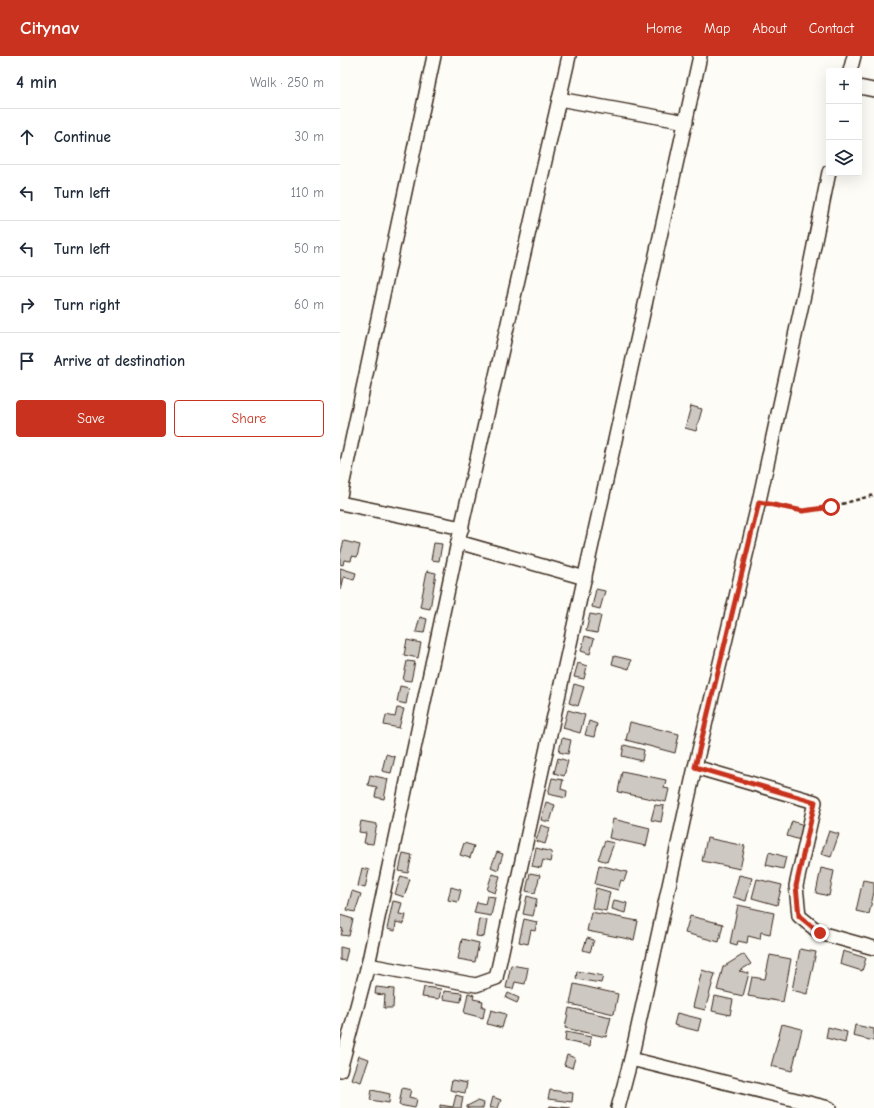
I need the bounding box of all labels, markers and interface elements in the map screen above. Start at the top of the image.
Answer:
text: Citynav [20,17,79,39]
text: Home [646,20,682,37]
text: Map [704,20,730,37]
text: About [752,20,787,37]
text: Contact [809,20,854,37]
map controls [826,68,862,176]
button: + [826,68,862,104]
text: 4 min [16,73,57,92]
text: Walk · 250 m [250,75,324,90]
button: − [826,104,862,140]
icon: ahead [16,126,38,148]
text: Continue [54,128,111,146]
text: 30 m [294,129,324,144]
button: layers [826,140,862,176]
icon: left [16,182,38,204]
text: Turn left [54,184,110,202]
text: 110 m [291,185,324,200]
icon: left [16,238,38,260]
text: Turn left [54,240,110,258]
text: 50 m [294,241,324,256]
icon: right [16,294,38,316]
text: Turn right [54,296,120,314]
text: 60 m [294,297,324,312]
icon: arrive [16,350,38,372]
text: Arrive at destination [54,352,185,370]
button: Save [16,400,166,437]
button: Share [174,400,324,437]
route start [822,498,840,516]
route end [811,924,829,942]

